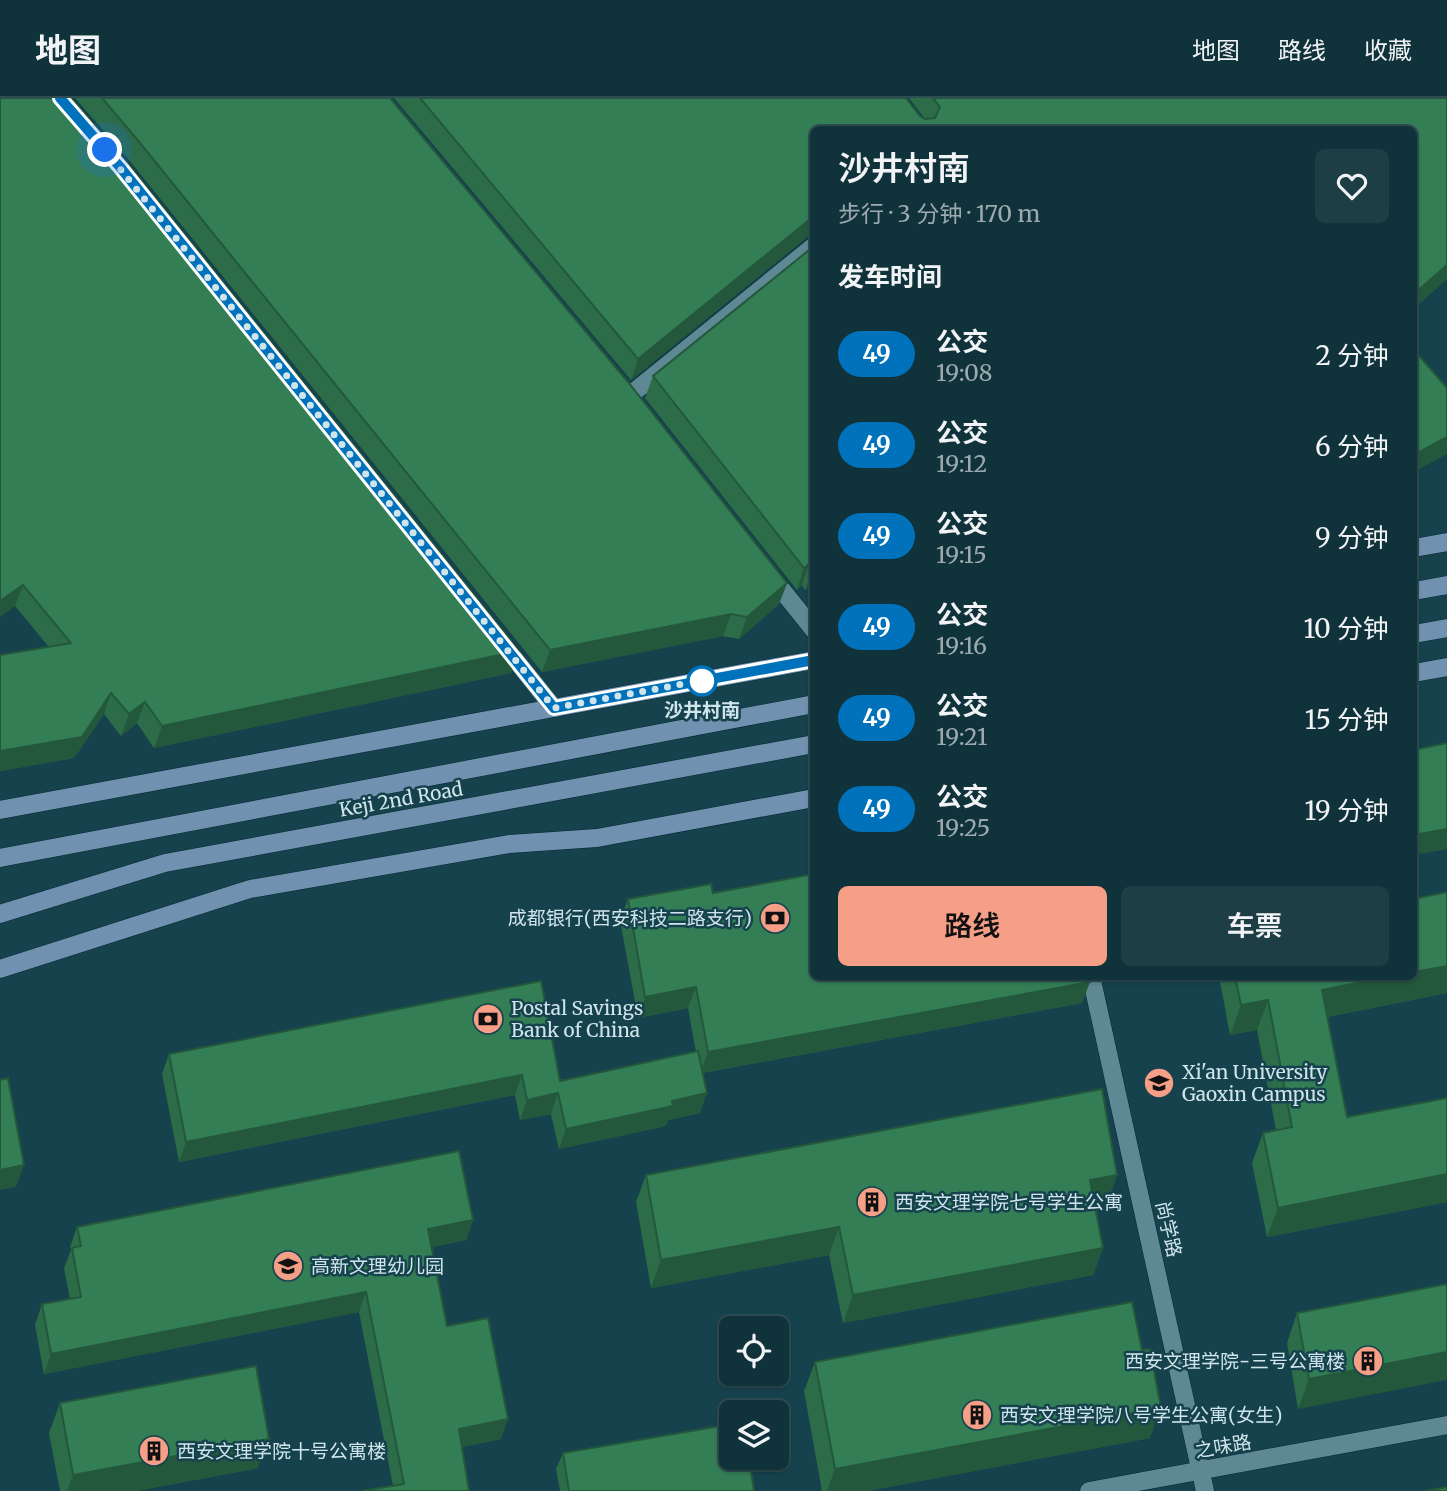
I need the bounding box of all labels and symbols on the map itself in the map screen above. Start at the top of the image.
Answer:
your location [87,132,122,167]
marker: 沙井村南 [687,666,717,696]
place label: 沙井村南 [664,698,740,722]
street label: Keji 2nd Road [337,776,465,822]
bank icon: 成都银行(西安科技二路支行) [758,901,792,935]
place label: 成都银行(西安科技二路支行) [508,906,752,930]
place label: Postal Savings Bank of China [511,996,643,1042]
bank icon: Postal Savings Bank of China [471,1002,505,1036]
place label: Xi'an University Gaoxin Campus [1182,1060,1327,1106]
school or university icon: Xi'an University Gaoxin Campus [1142,1066,1176,1100]
building icon: 西安文理学院七号学生公寓 [855,1185,889,1219]
place label: 西安文理学院七号学生公寓 [895,1190,1123,1214]
street label: 尚学路 [1151,1199,1187,1259]
school or university icon: 高新文理幼儿园 [271,1249,305,1283]
place label: 高新文理幼儿园 [311,1254,444,1278]
building icon: 西安文理学院-三号公寓楼 [1351,1344,1385,1378]
place label: 西安文理学院-三号公寓楼 [1125,1349,1345,1373]
building icon: 西安文理学院八号学生公寓(女生) [960,1398,994,1432]
place label: 西安文理学院八号学生公寓(女生) [1000,1403,1282,1427]
street label: 之味路 [1193,1429,1253,1463]
building icon: 西安文理学院十号公寓楼 [137,1434,171,1468]
place label: 西安文理学院十号公寓楼 [177,1439,386,1463]

